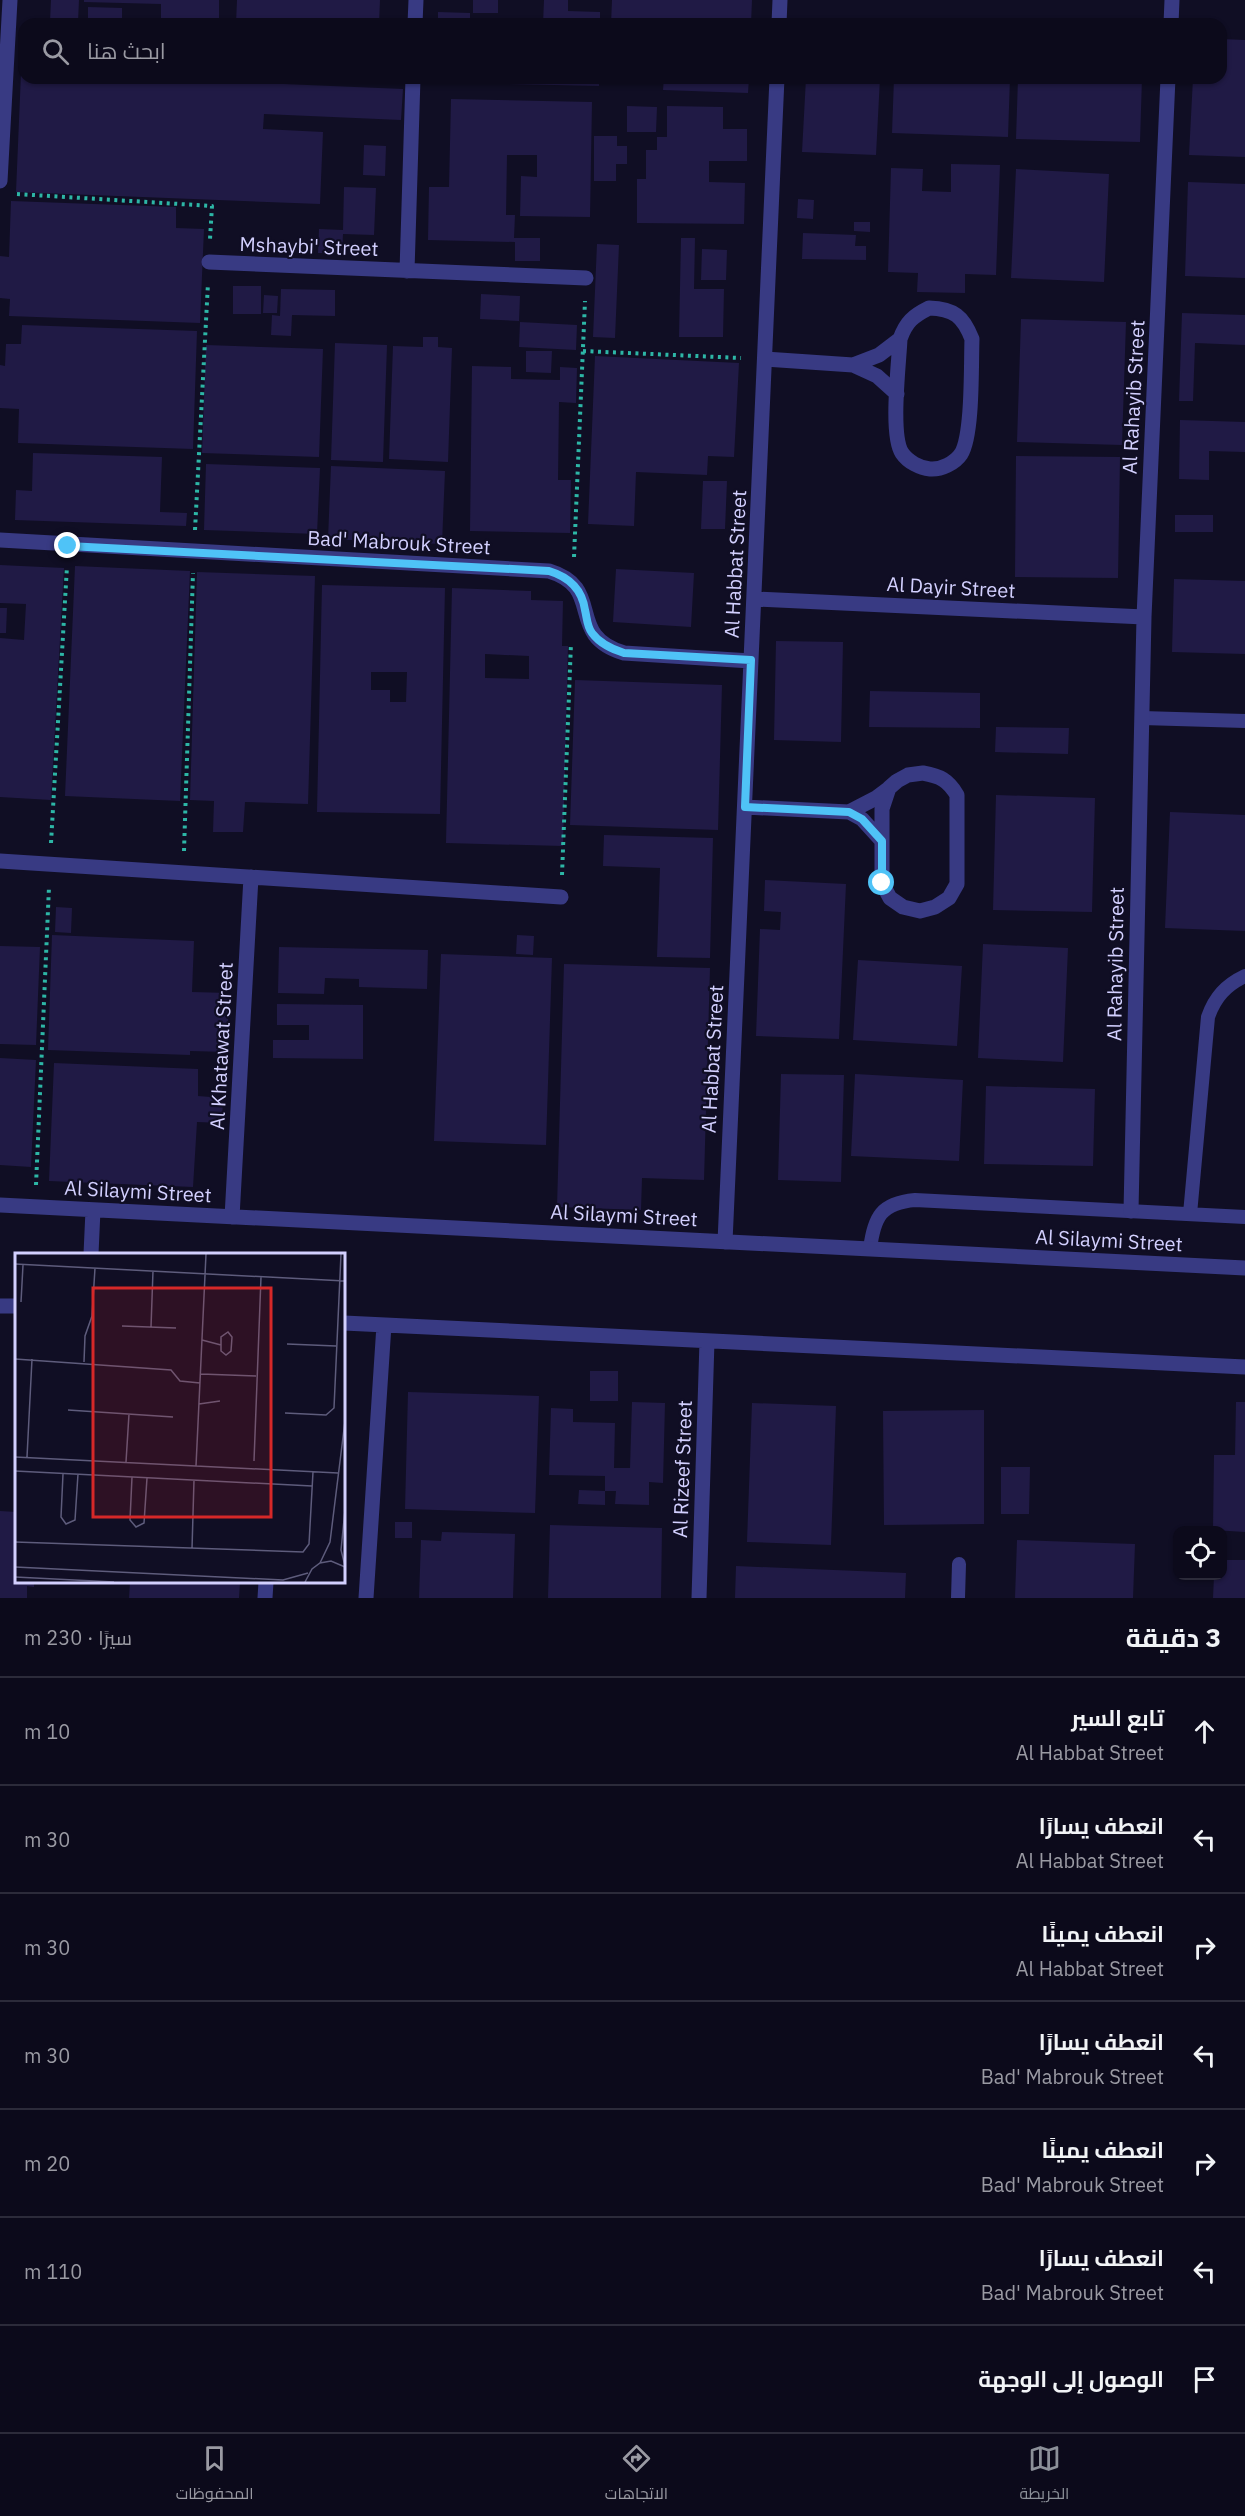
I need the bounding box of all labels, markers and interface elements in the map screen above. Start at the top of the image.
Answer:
search box [18,18,1227,84]
icon: search [39,35,72,68]
text: ابحث هنا [87,36,166,65]
street label: Mshaybi' Street [239,230,379,262]
street label: Al Rahayib Street [1115,319,1151,475]
street label: Al Habbat Street [718,489,752,639]
street label: Bad' Mabrouk Street [307,524,491,560]
route end [54,532,80,558]
street label: Al Dayir Street [886,570,1016,604]
route start [868,869,894,895]
street label: Al Rahayib Street [1100,887,1130,1041]
street label: Al Khatawat Street [203,962,239,1130]
street label: Al Habbat Street [695,984,729,1134]
street label: Al Silaymi Street [64,1174,212,1208]
street label: Al Silaymi Street [550,1198,698,1232]
street label: Al Silaymi Street [1035,1223,1183,1257]
inset map [15,1253,345,1583]
street label: Al Rizeef Street [666,1400,698,1538]
map controls [1173,1526,1227,1580]
button: locate [1173,1526,1227,1580]
text: 3 دقيقة [1126,1620,1221,1654]
text: سيرًا · 230 m [24,1624,132,1651]
text: تابع السير [1071,1703,1164,1732]
icon: ahead [1188,1715,1221,1748]
text: 10 m [24,1718,70,1745]
text: Al Habbat Street [1016,1739,1164,1766]
text: انعطف يسارًا [1039,1811,1164,1840]
icon: left [1188,1823,1221,1856]
text: 30 m [24,1826,70,1853]
text: Al Habbat Street [1016,1847,1164,1874]
text: انعطف يمينًا [1042,1919,1164,1948]
icon: right [1188,1931,1221,1964]
text: 30 m [24,1934,70,1961]
text: Al Habbat Street [1016,1955,1164,1982]
text: انعطف يسارًا [1039,2027,1164,2056]
icon: left [1188,2039,1221,2072]
text: 30 m [24,2042,70,2069]
text: Bad' Mabrouk Street [981,2063,1164,2090]
text: انعطف يمينًا [1042,2135,1164,2164]
icon: right [1188,2147,1221,2180]
text: 20 m [24,2150,70,2177]
text: Bad' Mabrouk Street [981,2171,1164,2198]
text: انعطف يسارًا [1039,2243,1164,2272]
icon: left [1188,2255,1221,2288]
text: 110 m [24,2258,82,2285]
text: Bad' Mabrouk Street [981,2279,1164,2306]
icon: arrive [1188,2363,1221,2396]
text: الوصول إلى الوجهة [978,2364,1164,2393]
tab: المحفوظات [176,2442,254,2508]
tab: الاتجاهات [605,2442,668,2508]
tab: الخريطة [1019,2442,1069,2508]

